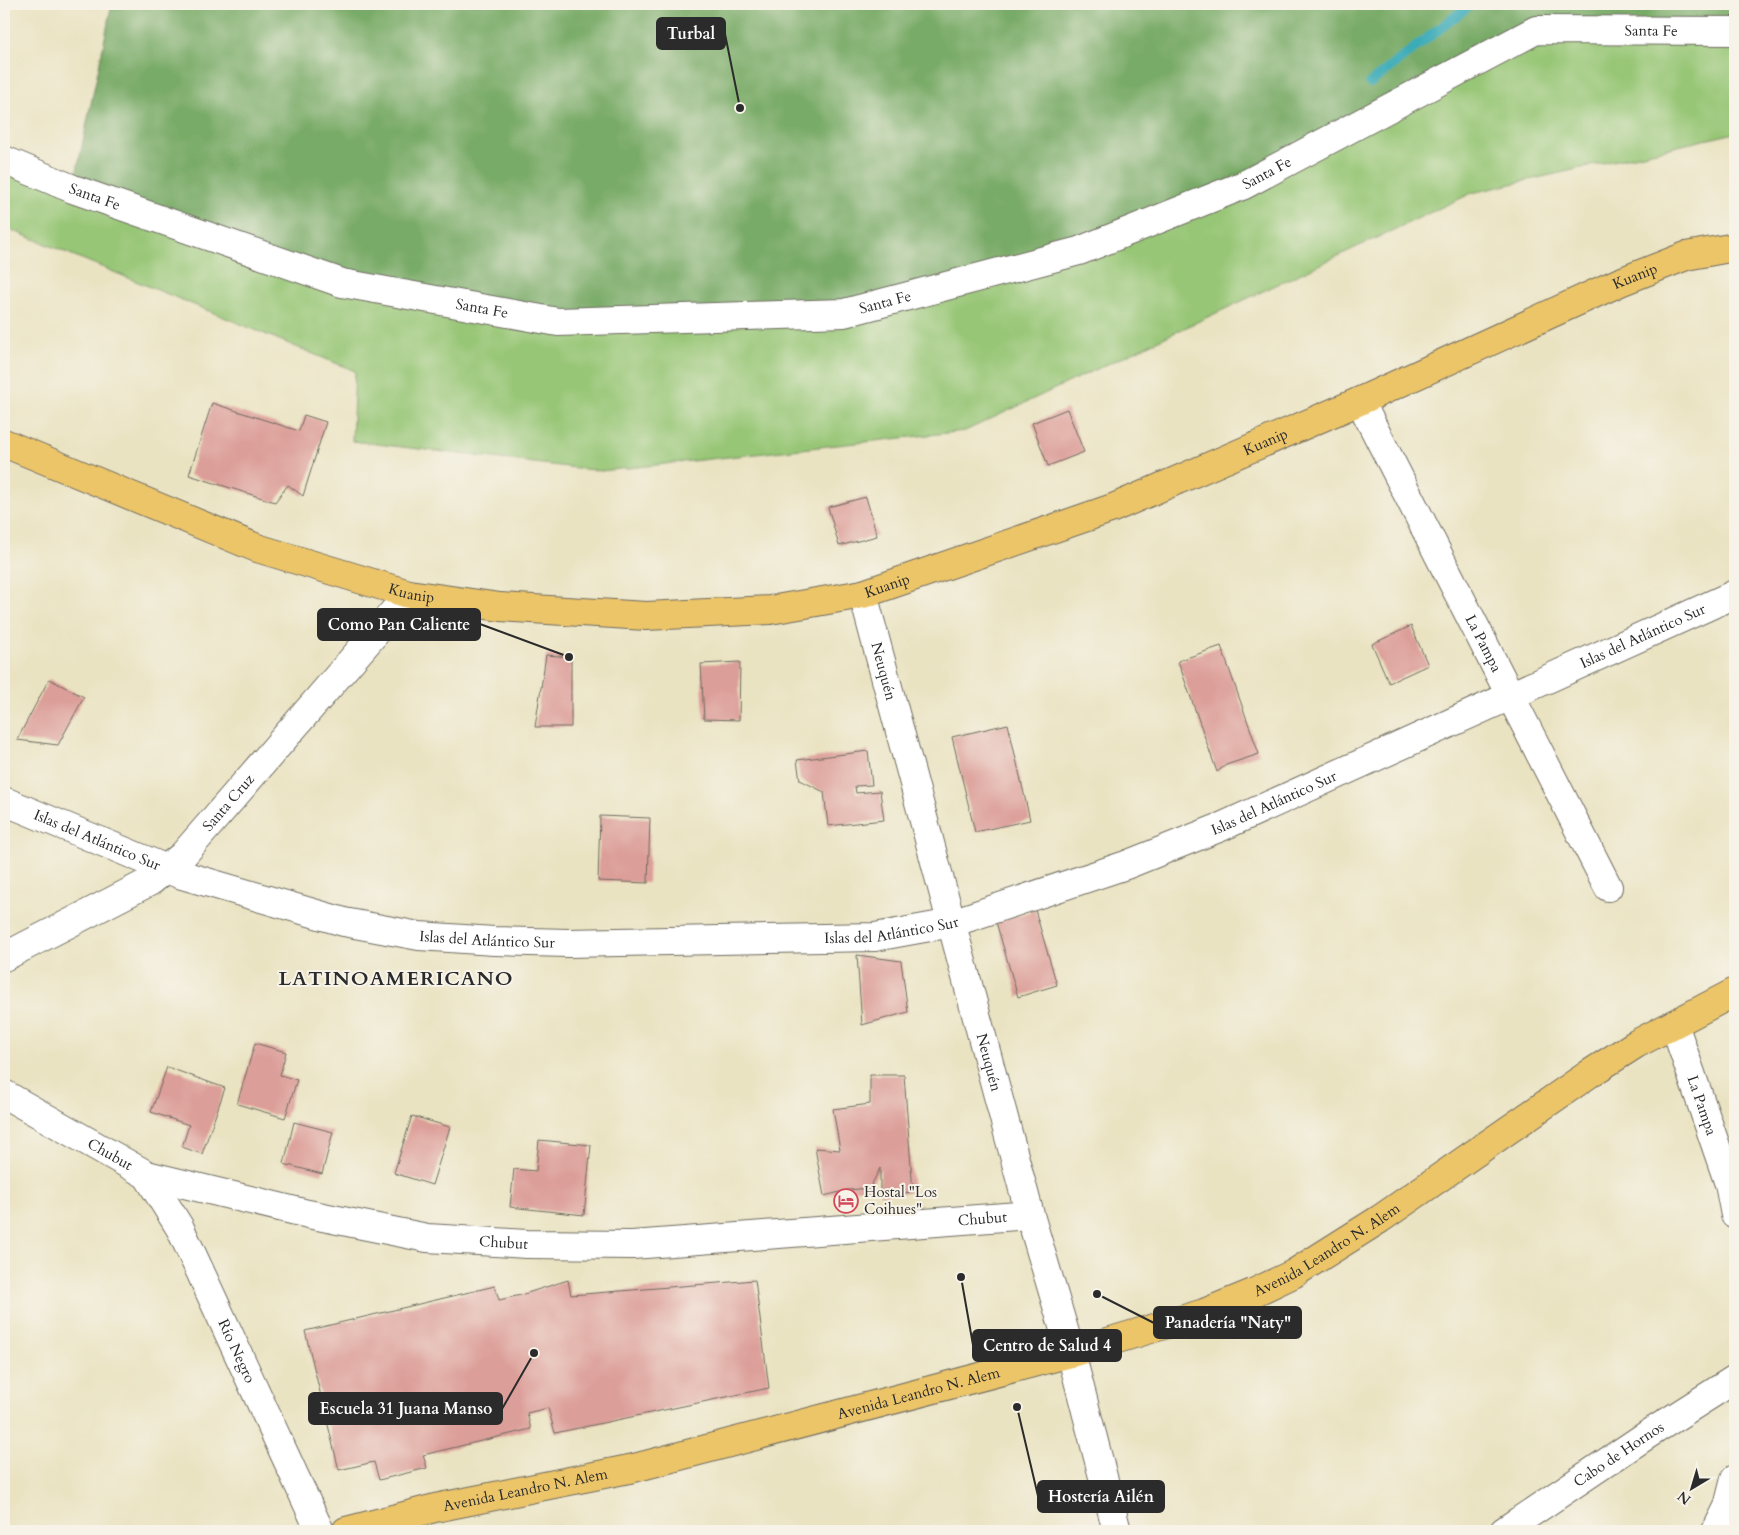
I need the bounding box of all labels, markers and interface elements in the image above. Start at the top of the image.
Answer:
callout: Turbal [657,18,725,49]
street label: Santa Fe [1625,20,1678,41]
text: Turbal [667,23,716,45]
street label: Santa Fe [1239,152,1295,194]
street label: Santa Fe [66,178,123,215]
street label: Kuanip [1609,258,1660,294]
street label: Santa Fe [857,286,914,319]
street label: Santa Fe [454,294,510,323]
street label: Kuanip [1240,423,1291,460]
street label: Kuanip [862,569,912,603]
street label: Kuanip [386,578,436,608]
street label: Islas del Atlántico Sur [1577,599,1709,673]
callout: Como Pan Caliente [318,609,480,640]
street label: La Pampa [1461,611,1507,676]
text: Como Pan Caliente [328,614,470,636]
street label: Neuquén [866,640,901,703]
street label: Islas del Atlántico Sur [1208,766,1340,840]
street label: Santa Cruz [198,770,259,836]
street label: Islas del Atlántico Sur [31,805,164,875]
street label: Islas del Atlántico Sur [824,911,962,948]
street label: Islas del Atlántico Sur [419,926,556,953]
district label: LATINOAMERICANO [278,965,514,992]
street label: Neuquén [972,1031,1006,1094]
street label: La Pampa [1682,1073,1722,1138]
street label: Chubut [84,1133,137,1175]
place label: Hostal "Los Coihues" [864,1182,937,1219]
hotel icon: Hostal "Los Coihues" [833,1188,859,1214]
street label: Avenida Leandro N. Alem [1250,1198,1404,1301]
street label: Chubut [957,1207,1008,1230]
street label: Chubut [478,1231,529,1254]
callout: Panadería "Naty" [1154,1307,1301,1338]
text: Panadería "Naty" [1165,1312,1291,1334]
street label: Río Negro [213,1316,260,1386]
callout: Centro de Salud 4 [973,1330,1121,1361]
text: Centro de Salud 4 [983,1335,1111,1357]
street label: Avenida Leandro N. Alem [835,1362,1002,1424]
callout: Escuela 31 Juana Manso [309,1393,502,1424]
text: Escuela 31 Juana Manso [320,1398,492,1420]
street label: Cabo de Hornos [1569,1417,1668,1492]
north arrow [1666,1462,1716,1512]
street label: Avenida Leandro N. Alem [441,1463,610,1516]
callout: Hostería Ailén [1038,1481,1164,1512]
text: Hostería Ailén [1048,1486,1155,1508]
text: N [1674,1487,1695,1509]

